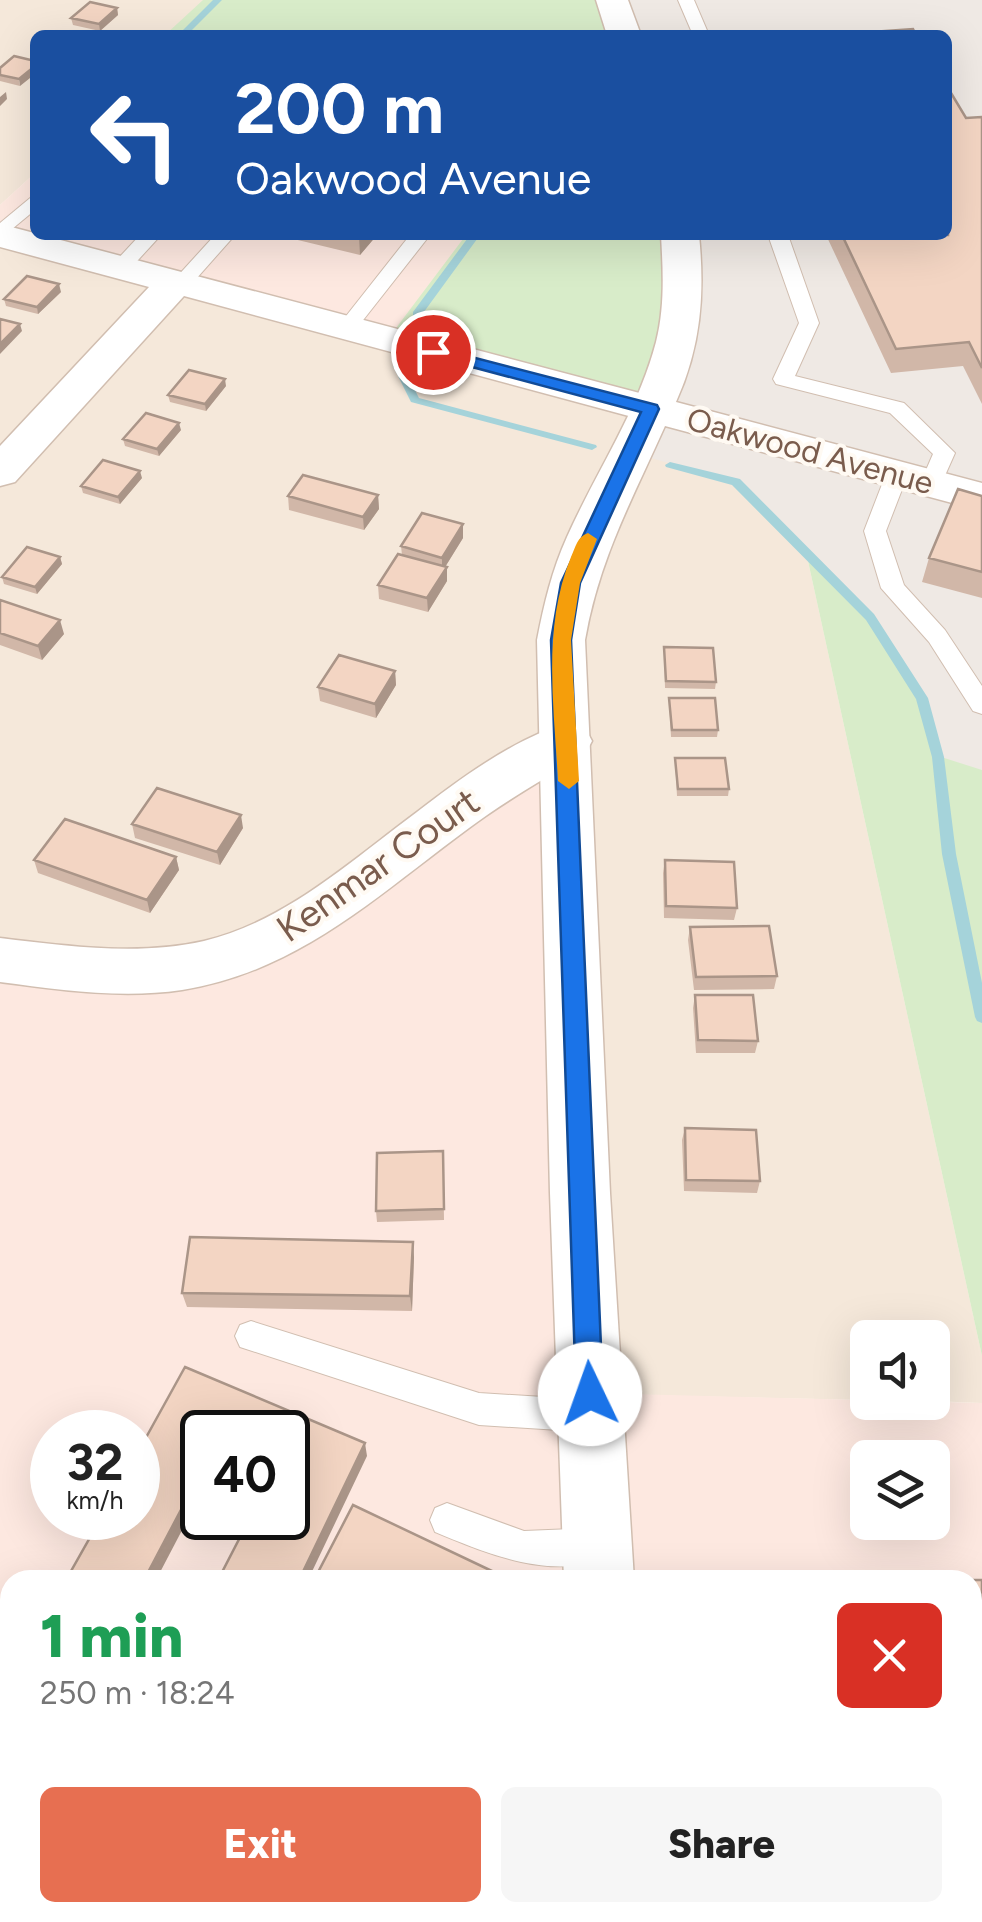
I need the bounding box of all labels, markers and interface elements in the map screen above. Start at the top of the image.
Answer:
text: 200 m [235,66,444,151]
icon: left [70,70,200,200]
text: Oakwood Avenue [235,151,591,205]
pin [391,310,476,395]
icon: arrive [406,325,461,380]
street label: Oakwood Avenue [683,400,937,502]
street label: Kenmar Court [268,778,488,952]
map controls [850,1320,950,1540]
button: sound [850,1320,950,1420]
position arrow [538,1342,642,1446]
speed limit sign: 40 [180,1410,310,1540]
text: 32 [67,1432,123,1493]
button: layers [850,1440,950,1540]
text: km/h [66,1485,124,1515]
text: 1 min [40,1600,183,1672]
button: close [837,1603,942,1708]
text: 250 m · 18:24 [40,1674,235,1712]
button: Exit [40,1787,481,1902]
button: Share [501,1787,942,1902]

